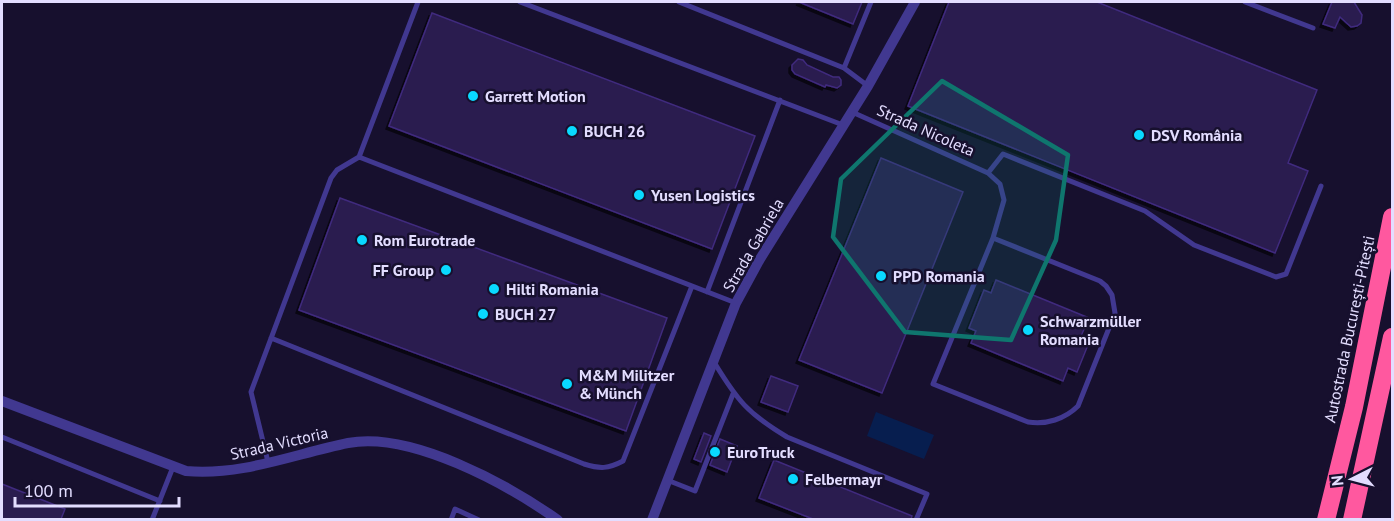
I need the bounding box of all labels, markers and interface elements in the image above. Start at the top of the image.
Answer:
place label: Garrett Motion [485,86,586,106]
marker: Garrett Motion [466,89,480,103]
street label: Strada Nicoleta [874,100,978,160]
place label: BUCH 26 [584,121,645,141]
marker: BUCH 26 [565,124,579,138]
place label: DSV România [1151,125,1242,145]
marker: DSV România [1132,128,1146,142]
place label: Yusen Logistics [650,185,755,205]
marker: Yusen Logistics [632,188,646,202]
street label: Strada Gabriela [718,195,788,295]
place label: Rom Eurotrade [374,230,475,250]
marker: Rom Eurotrade [355,233,369,247]
street label: Autostrada București-Pitești [1319,234,1379,424]
place label: FF Group [373,260,434,280]
marker: FF Group [439,263,453,277]
place label: PPD Romania [893,266,985,286]
marker: PPD Romania [874,269,888,283]
place label: Hilti Romania [506,279,599,299]
marker: Hilti Romania [487,282,501,296]
place label: BUCH 27 [495,304,556,324]
marker: BUCH 27 [476,307,490,321]
place label: Schwarzmüller Romania [1040,311,1142,349]
marker: Schwarzmüller Romania [1021,323,1035,337]
place label: M&M Militzer & Münch [579,365,675,403]
marker: M&M Militzer & Münch [560,377,574,391]
street label: Strada Victoria [228,422,330,464]
place label: EuroTruck [727,442,795,462]
marker: EuroTruck [708,445,722,459]
north arrow [1322,449,1382,509]
place label: Felbermayr [805,469,883,489]
scale bar [15,470,178,508]
marker: Felbermayr [786,472,800,486]
text: N [1327,474,1348,487]
text: 100 m [24,479,73,502]

